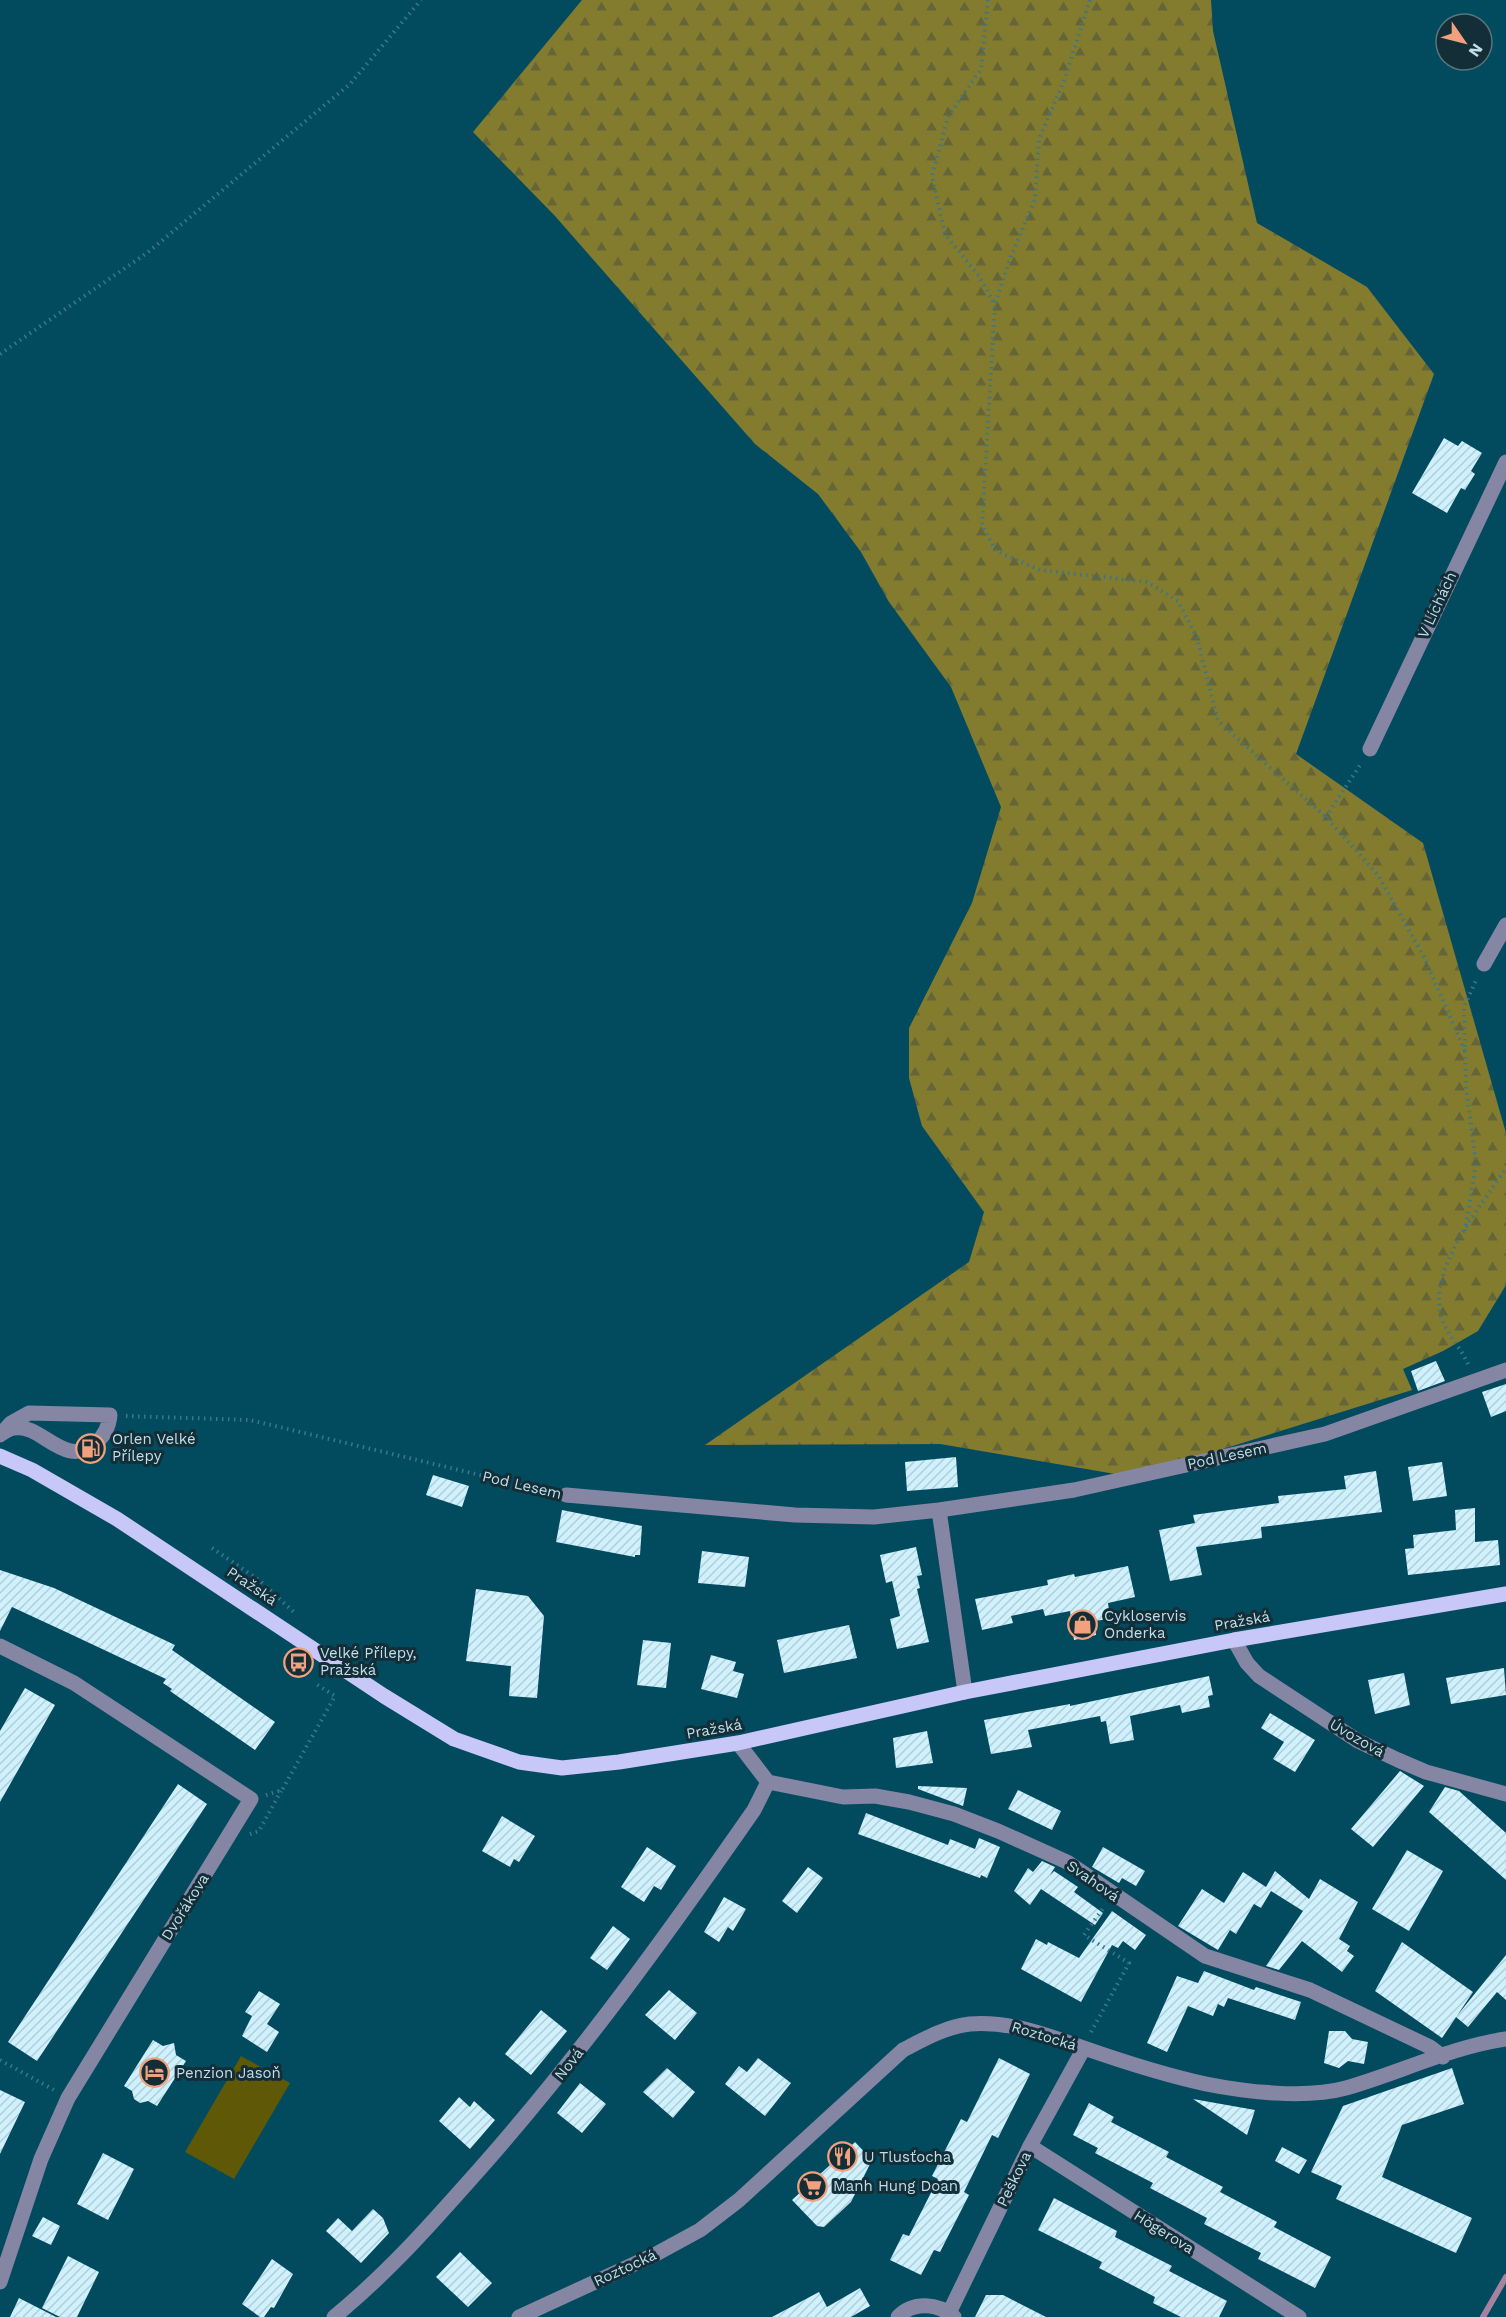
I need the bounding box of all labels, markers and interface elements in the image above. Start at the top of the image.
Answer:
north arrow [1434,12,1494,72]
text: N [1465,40,1487,61]
street label: V Líchách [1414,569,1460,641]
place label: Orlen Velké Přílepy [112,1430,196,1465]
fuel station icon: Orlen Velké Přílepy [75,1432,107,1464]
street label: Pod Lesem [1186,1439,1268,1473]
street label: Pod Lesem [481,1467,563,1503]
street label: Pražská [224,1563,281,1609]
place label: Cykloservis Onderka [1104,1607,1187,1642]
street label: Pražská [1213,1607,1272,1635]
shop icon: Cykloservis Onderka [1067,1609,1099,1641]
place label: Velké Přílepy, Pražská [320,1644,417,1679]
bus stop icon: Velké Přílepy, Pražská [283,1646,315,1678]
street label: Pražská [685,1715,744,1743]
street label: Úvozová [1326,1715,1388,1761]
street label: Svahová [1063,1856,1123,1906]
street label: Dvořákova [157,1870,213,1944]
street label: Roztocká [1009,2018,1079,2055]
street label: Nová [551,2044,588,2084]
hotel icon: Penzion Jasoň [139,2057,171,2089]
place label: Penzion Jasoň [176,2064,281,2082]
restaurant icon: U Tlusťocha [827,2141,859,2173]
place label: U Tlusťocha [864,2148,952,2166]
street label: Peškova [993,2148,1035,2209]
supermarket icon: Manh Hung Doan [796,2170,828,2202]
place label: Manh Hung Doan [833,2177,958,2195]
street label: Högerova [1131,2206,1198,2258]
street label: Roztocká [591,2245,660,2290]

